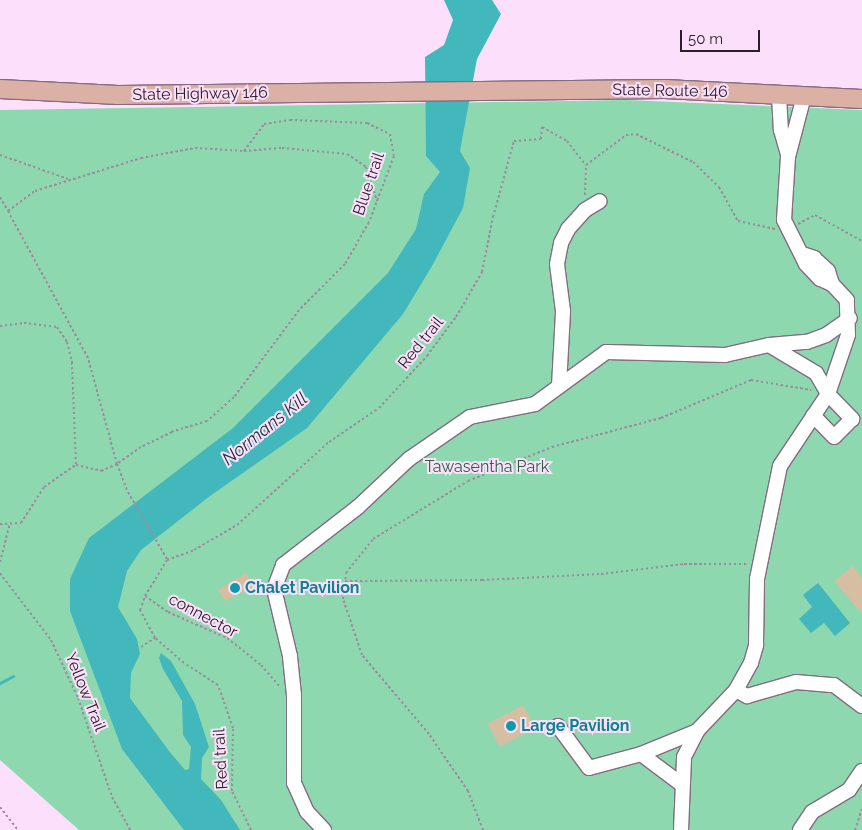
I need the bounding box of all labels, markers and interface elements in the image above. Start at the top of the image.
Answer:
scale bar [682,20,762,52]
text: 50 m [688,30,723,48]
street label: State Route 146 [612,80,728,102]
street label: State Highway 146 [132,83,268,105]
street label: Blue trail [349,150,389,218]
street label: Red trail [394,313,448,373]
water label: Normans Kill [218,388,312,470]
park label: Tawasentha Park [425,457,549,477]
place label: Chalet Pavilion [245,578,360,598]
marker: Chalet Pavilion [229,582,241,594]
street label: connector [165,590,241,642]
street label: Yellow Trail [60,650,110,734]
place label: Large Pavilion [521,716,629,736]
marker: Large Pavilion [505,720,517,732]
street label: Red trail [210,728,232,790]

